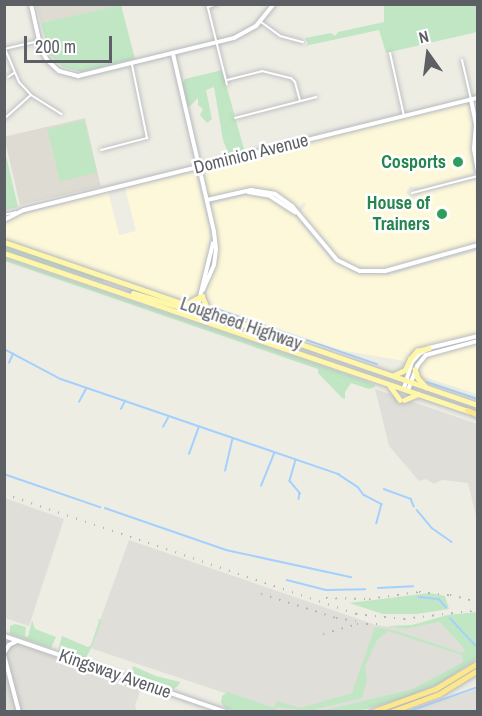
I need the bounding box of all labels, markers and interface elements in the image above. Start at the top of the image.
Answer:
scale bar [27,24,116,62]
north arrow [398,24,458,84]
text: N [416,25,431,48]
text: 200 m [35,34,76,59]
street label: Dominion Avenue [191,129,311,179]
place label: Cosports [381,151,446,173]
marker: Cosports [451,155,465,169]
place label: House of Trainers [367,193,430,236]
marker: House of Trainers [435,207,449,221]
street label: Lougheed Highway [177,293,305,355]
street label: Kingsway Avenue [56,645,174,703]

